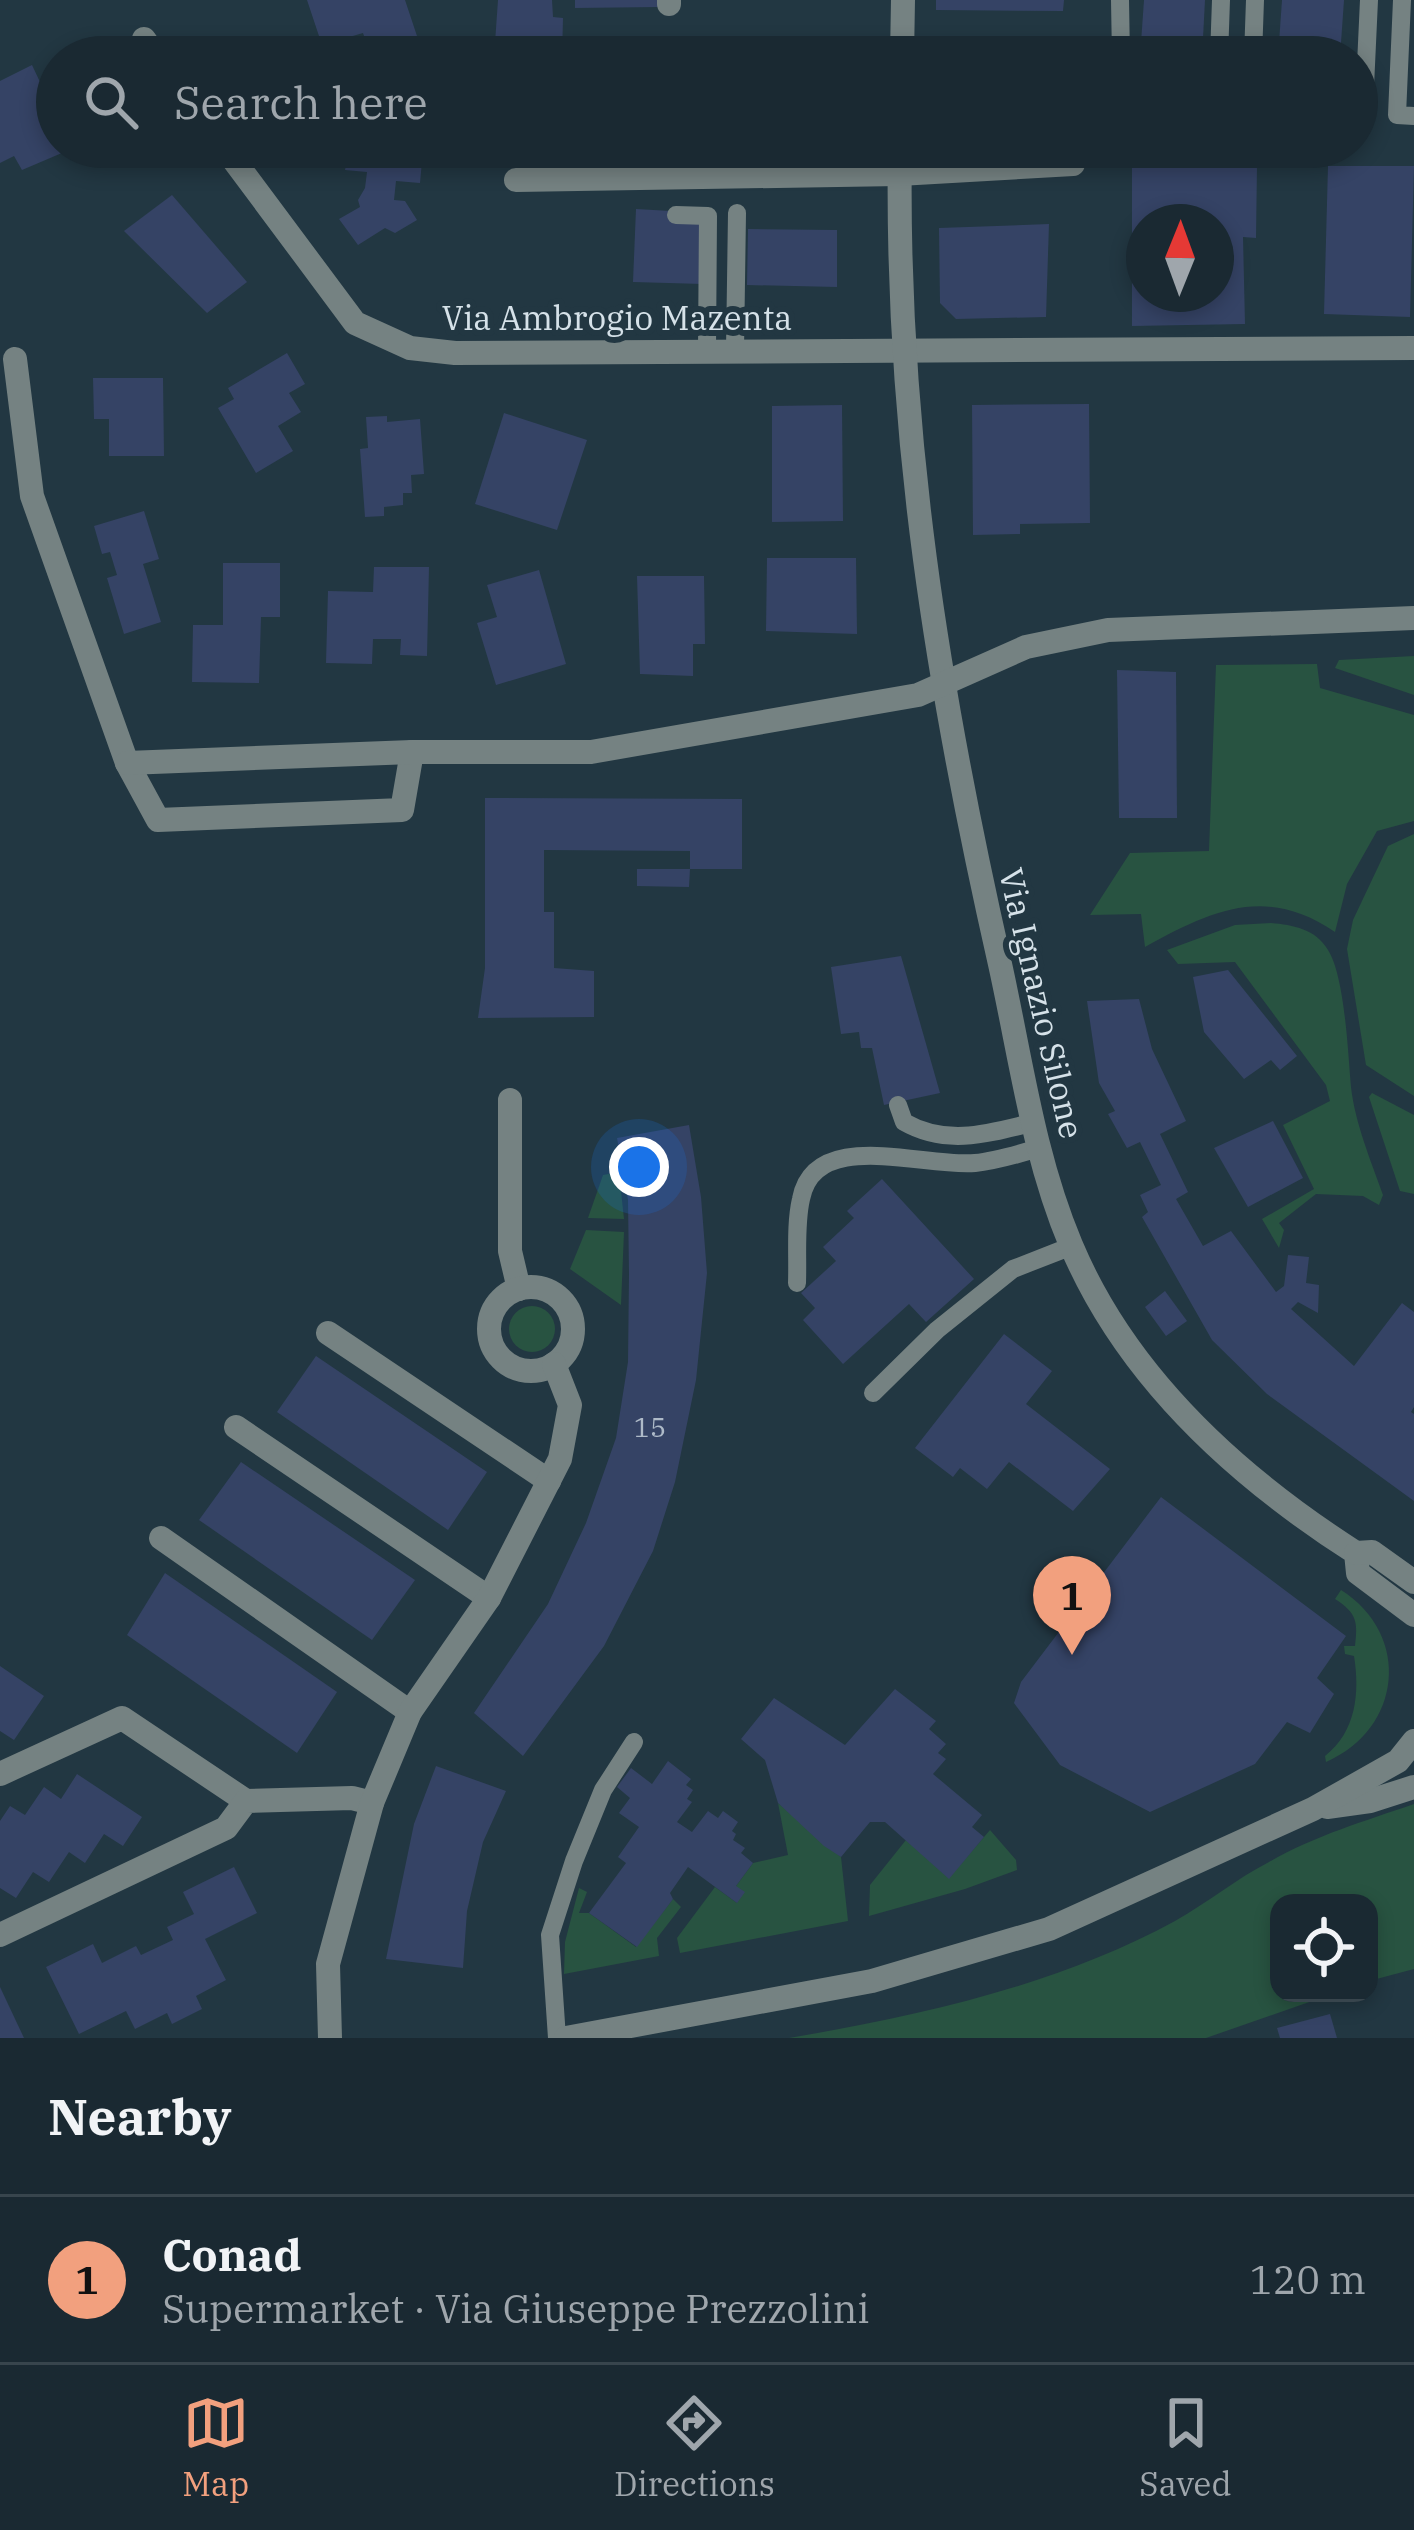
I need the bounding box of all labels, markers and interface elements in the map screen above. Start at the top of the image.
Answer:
search box [36,36,1378,168]
icon: search [78,69,144,135]
text: Search here [174,73,428,131]
north arrow [1126,204,1234,312]
street label: Via Ambrogio Mazenta [442,296,792,339]
street label: Via Ignazio Silone [990,864,1094,1142]
your location [609,1137,669,1197]
house number: 15 [634,1409,666,1444]
pin: 1 [1033,1556,1111,1655]
map controls [1270,1894,1378,2002]
button: locate [1270,1894,1378,2002]
text: Nearby [48,2083,232,2149]
text: Conad [162,2225,302,2283]
text: 1 [75,2254,99,2305]
text: 120 m [1250,2254,1366,2305]
text: Supermarket · Via Giuseppe Prezzolini [162,2283,870,2334]
tab: Map [182,2390,249,2505]
tab: Directions [614,2390,775,2505]
tab: Saved [1139,2390,1232,2505]

